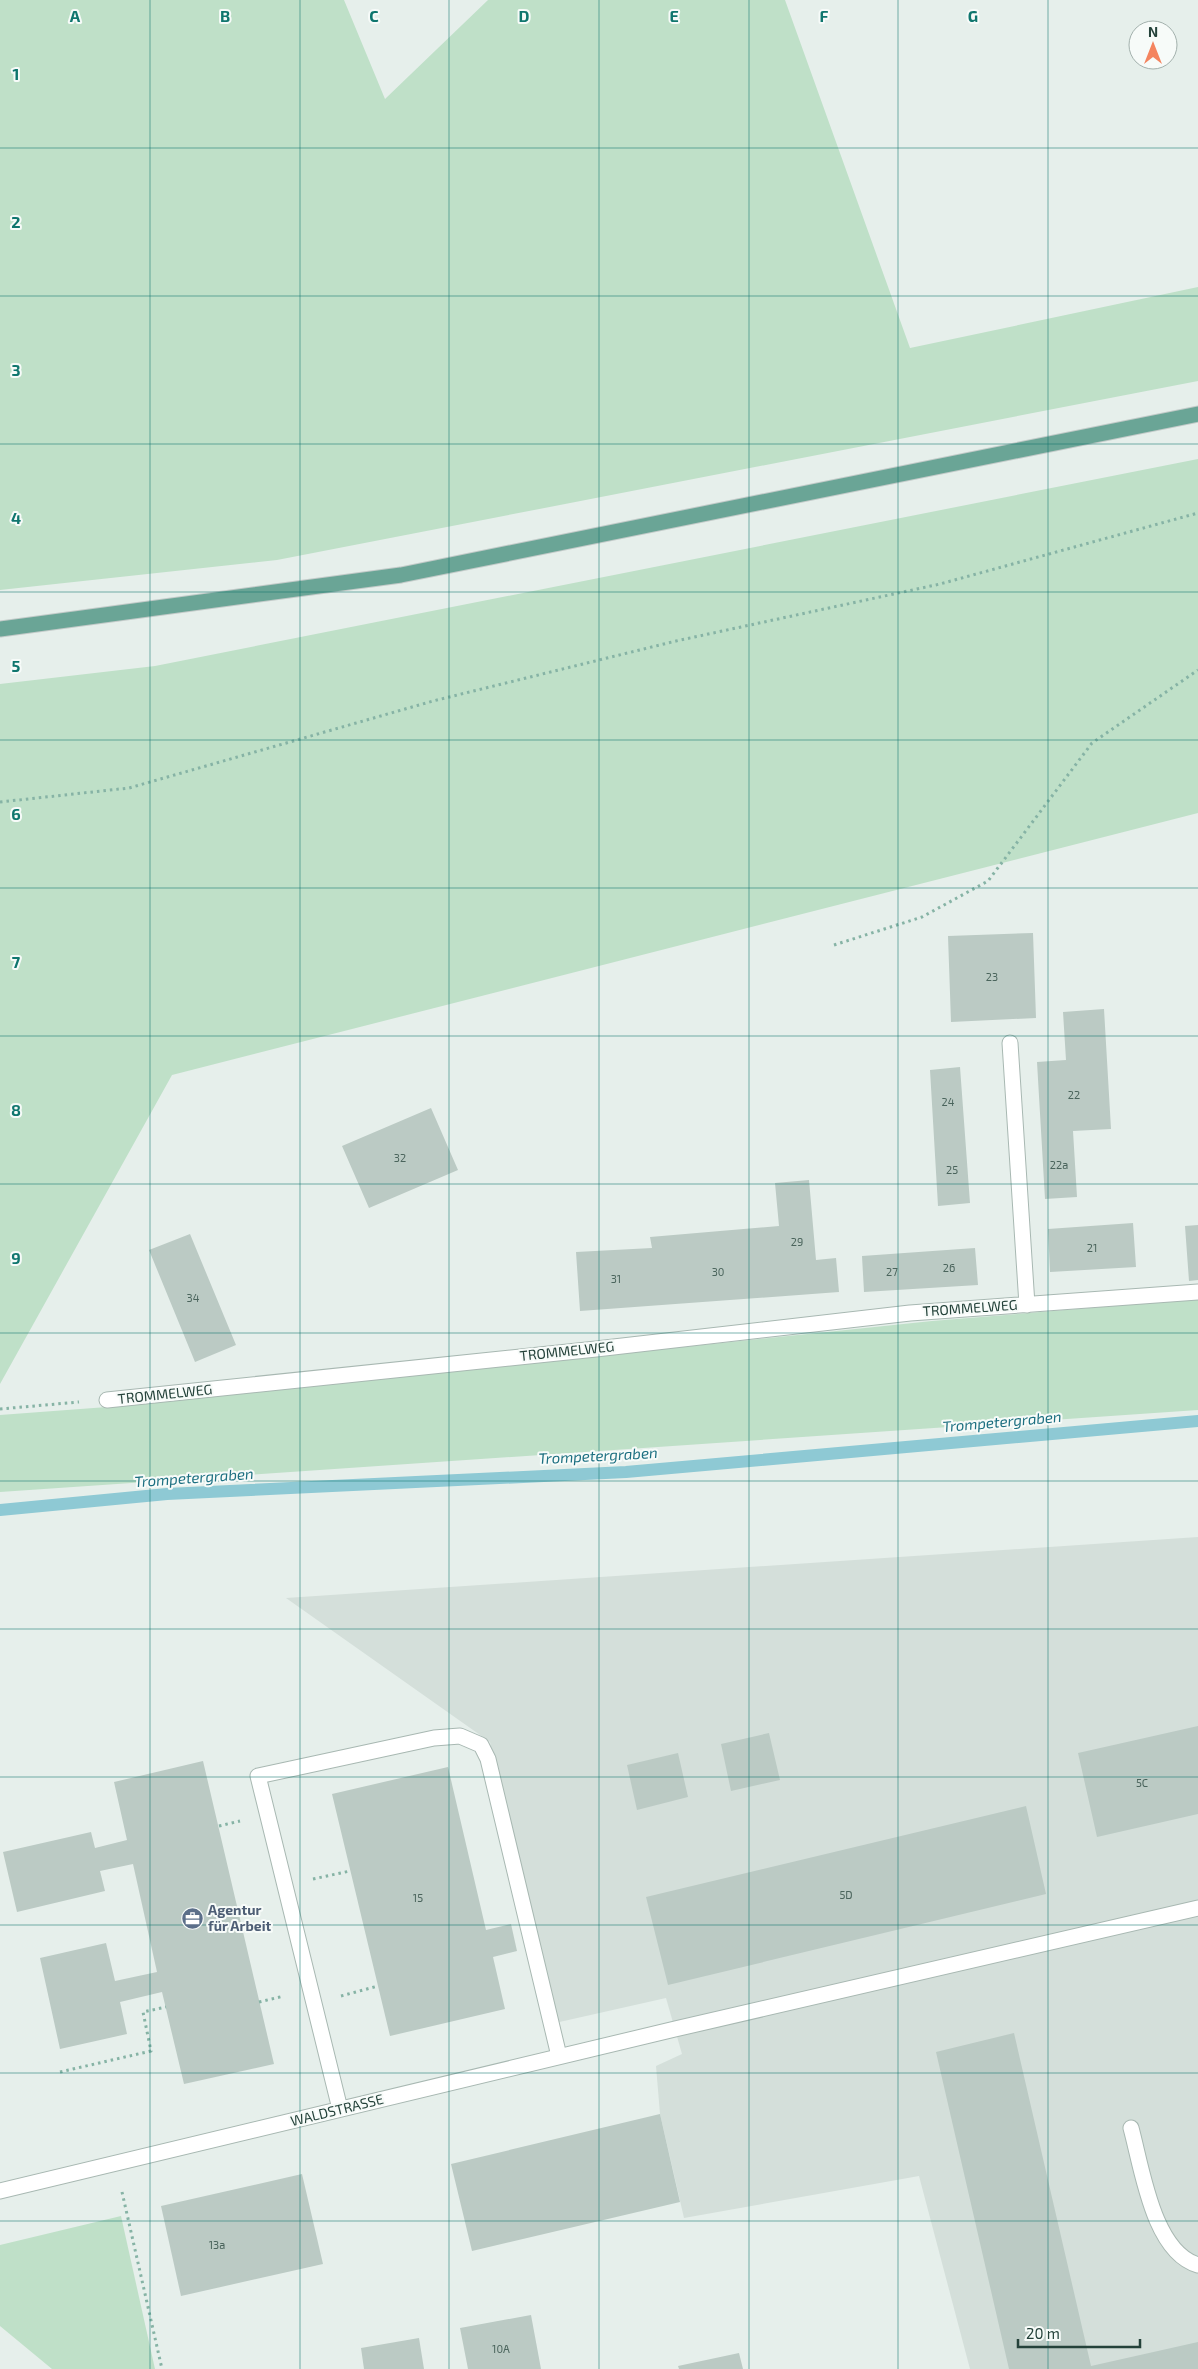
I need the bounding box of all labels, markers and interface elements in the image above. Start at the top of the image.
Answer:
text: A [70,6,81,25]
text: B [220,6,230,25]
text: C [369,6,379,25]
text: D [519,6,530,25]
text: E [669,6,679,25]
text: F [820,6,829,25]
text: G [968,6,978,25]
north arrow [1128,20,1178,70]
text: N [1148,23,1158,40]
text: 1 [13,64,19,83]
text: 2 [11,212,21,231]
text: 3 [11,360,21,379]
text: 4 [11,508,21,527]
text: 5 [12,656,21,675]
text: 6 [11,804,21,823]
text: 7 [12,952,21,971]
house number: 23 [986,970,998,983]
house number: 22 [1068,1088,1080,1101]
house number: 24 [942,1095,955,1108]
text: 8 [11,1100,21,1119]
house number: 32 [394,1151,406,1164]
house number: 22a [1050,1158,1068,1171]
house number: 25 [946,1163,958,1176]
house number: 29 [791,1235,803,1248]
house number: 21 [1087,1241,1097,1254]
text: 9 [11,1248,21,1267]
house number: 26 [943,1261,955,1274]
house number: 30 [712,1265,724,1278]
house number: 27 [886,1265,898,1278]
house number: 31 [611,1272,621,1285]
house number: 34 [187,1291,200,1304]
street label: TROMMELWEG [922,1296,1018,1319]
street label: TROMMELWEG [519,1337,615,1364]
street label: TROMMELWEG [117,1380,213,1407]
water label: Trompetergraben [942,1407,1062,1435]
water label: Trompetergraben [538,1443,658,1467]
water label: Trompetergraben [134,1464,254,1490]
house number: 5C [1136,1776,1148,1789]
house number: 5D [839,1888,853,1901]
house number: 15 [413,1891,423,1904]
place label: Agentur für Arbeit [208,1901,272,1934]
office icon: Agentur für Arbeit [180,1906,204,1930]
street label: WALDSTRASSE [289,2090,385,2129]
house number: 13a [209,2238,225,2251]
scale bar [1018,2316,1140,2348]
text: 20 m [1026,2324,1060,2342]
house number: 10A [492,2342,510,2355]

